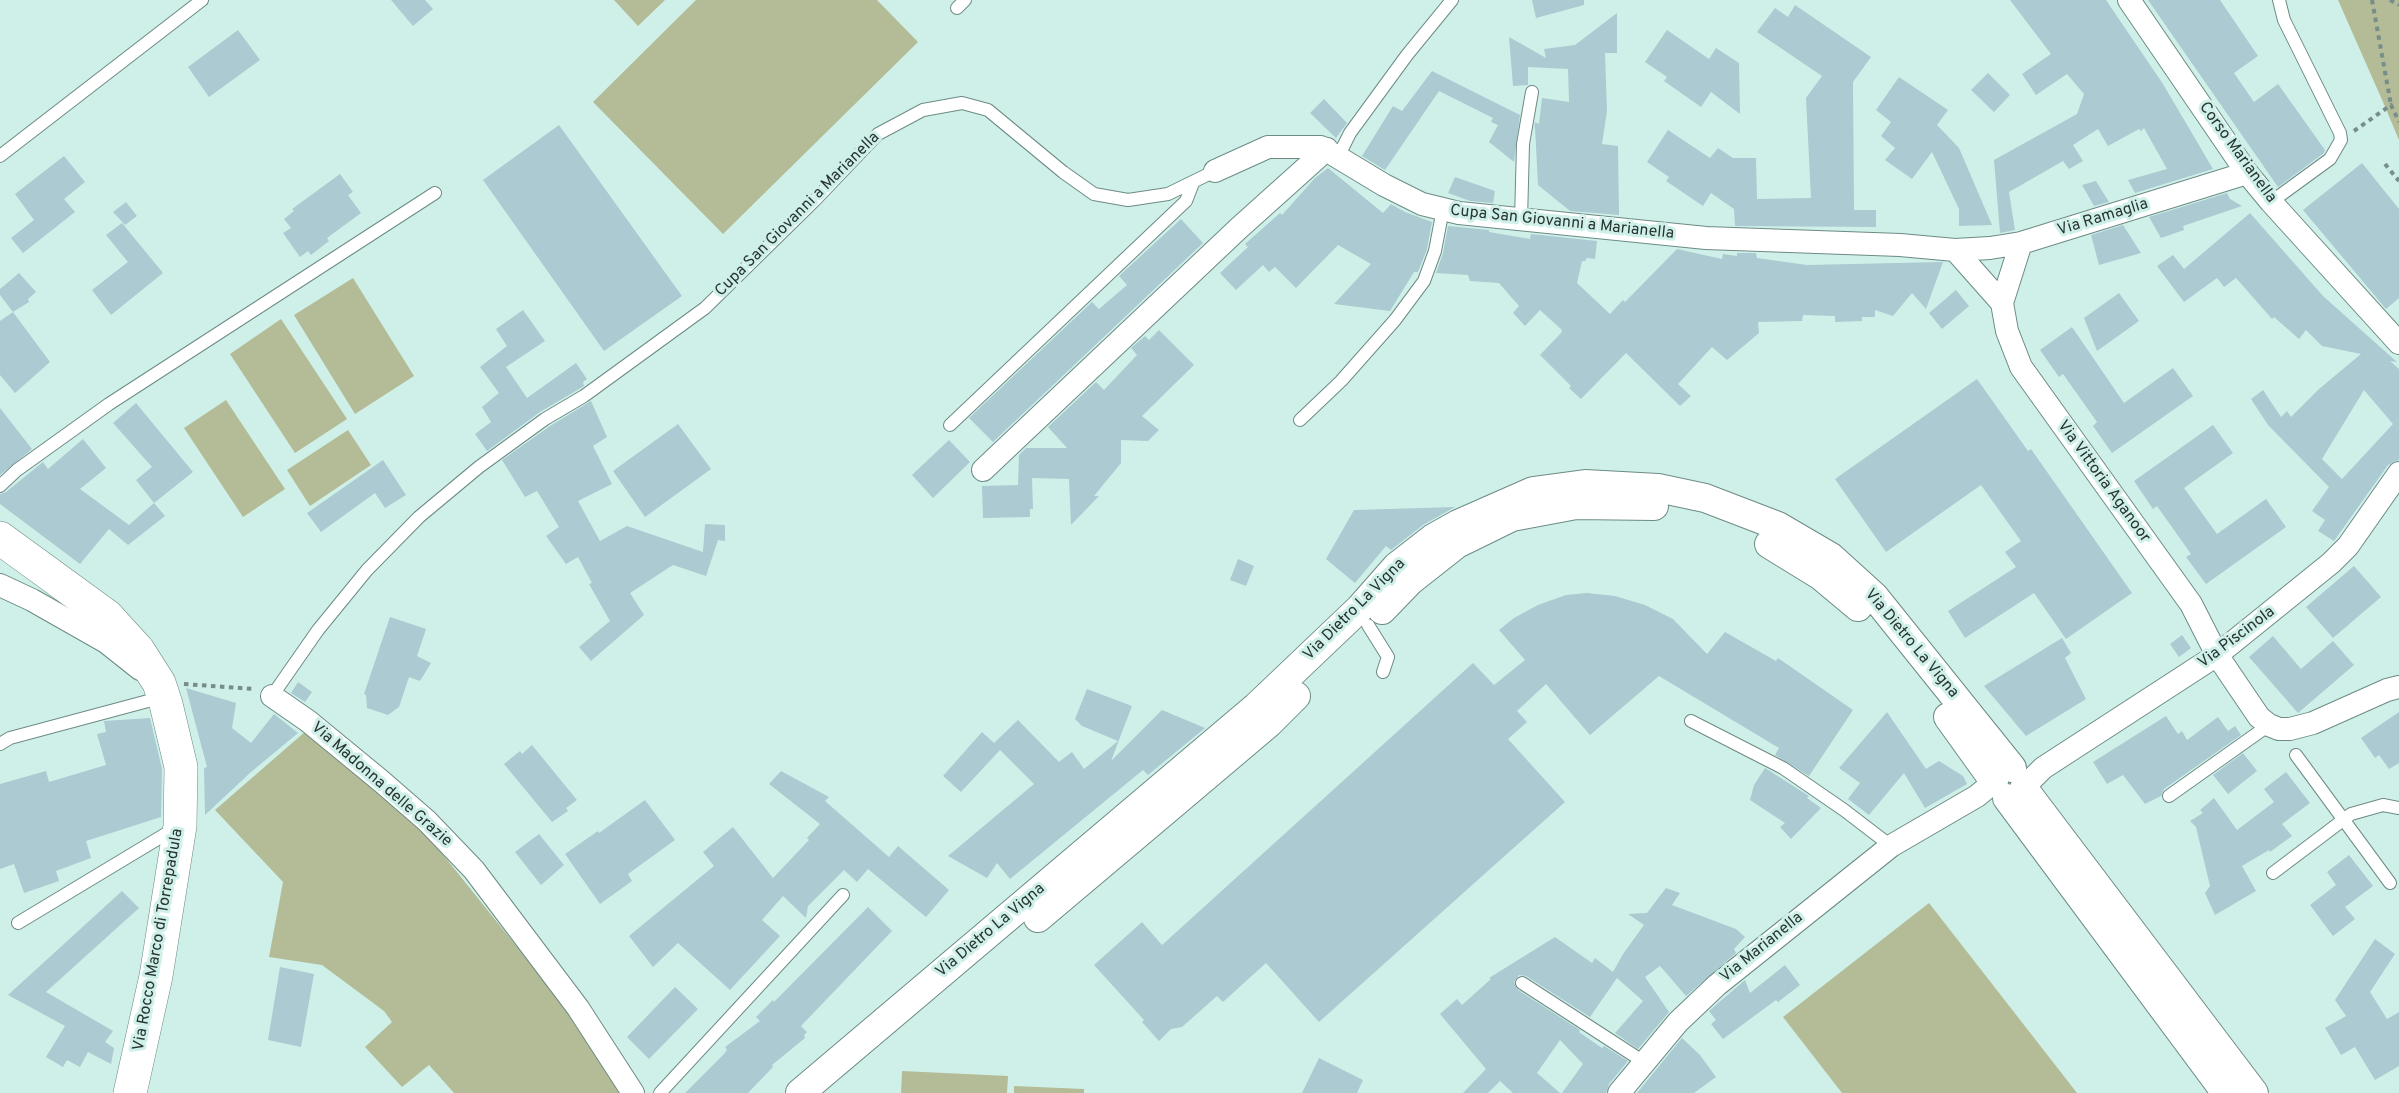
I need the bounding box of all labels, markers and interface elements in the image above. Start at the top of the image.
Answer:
street label: Corso Marianella [2194,99,2280,207]
street label: Cupa San Giovanni a Marianella [712,129,884,301]
street label: Via Ramaglia [2055,195,2151,241]
street label: Cupa San Giovanni a Marianella [1449,202,1675,244]
street label: Via Vittoria Aganoor [2052,417,2154,547]
street label: Via Dietro La Vigna [1300,555,1410,665]
street label: Via Dietro La Vigna [1860,586,1962,702]
street label: Via Piscinola [2195,603,2279,673]
street label: Via Madonna delle Grazie [307,719,455,851]
street label: Via Rocco Marco di Torrepadula [130,827,188,1053]
street label: Via Dietro La Vigna [933,880,1049,982]
street label: Via Marianella [1717,909,1807,987]

